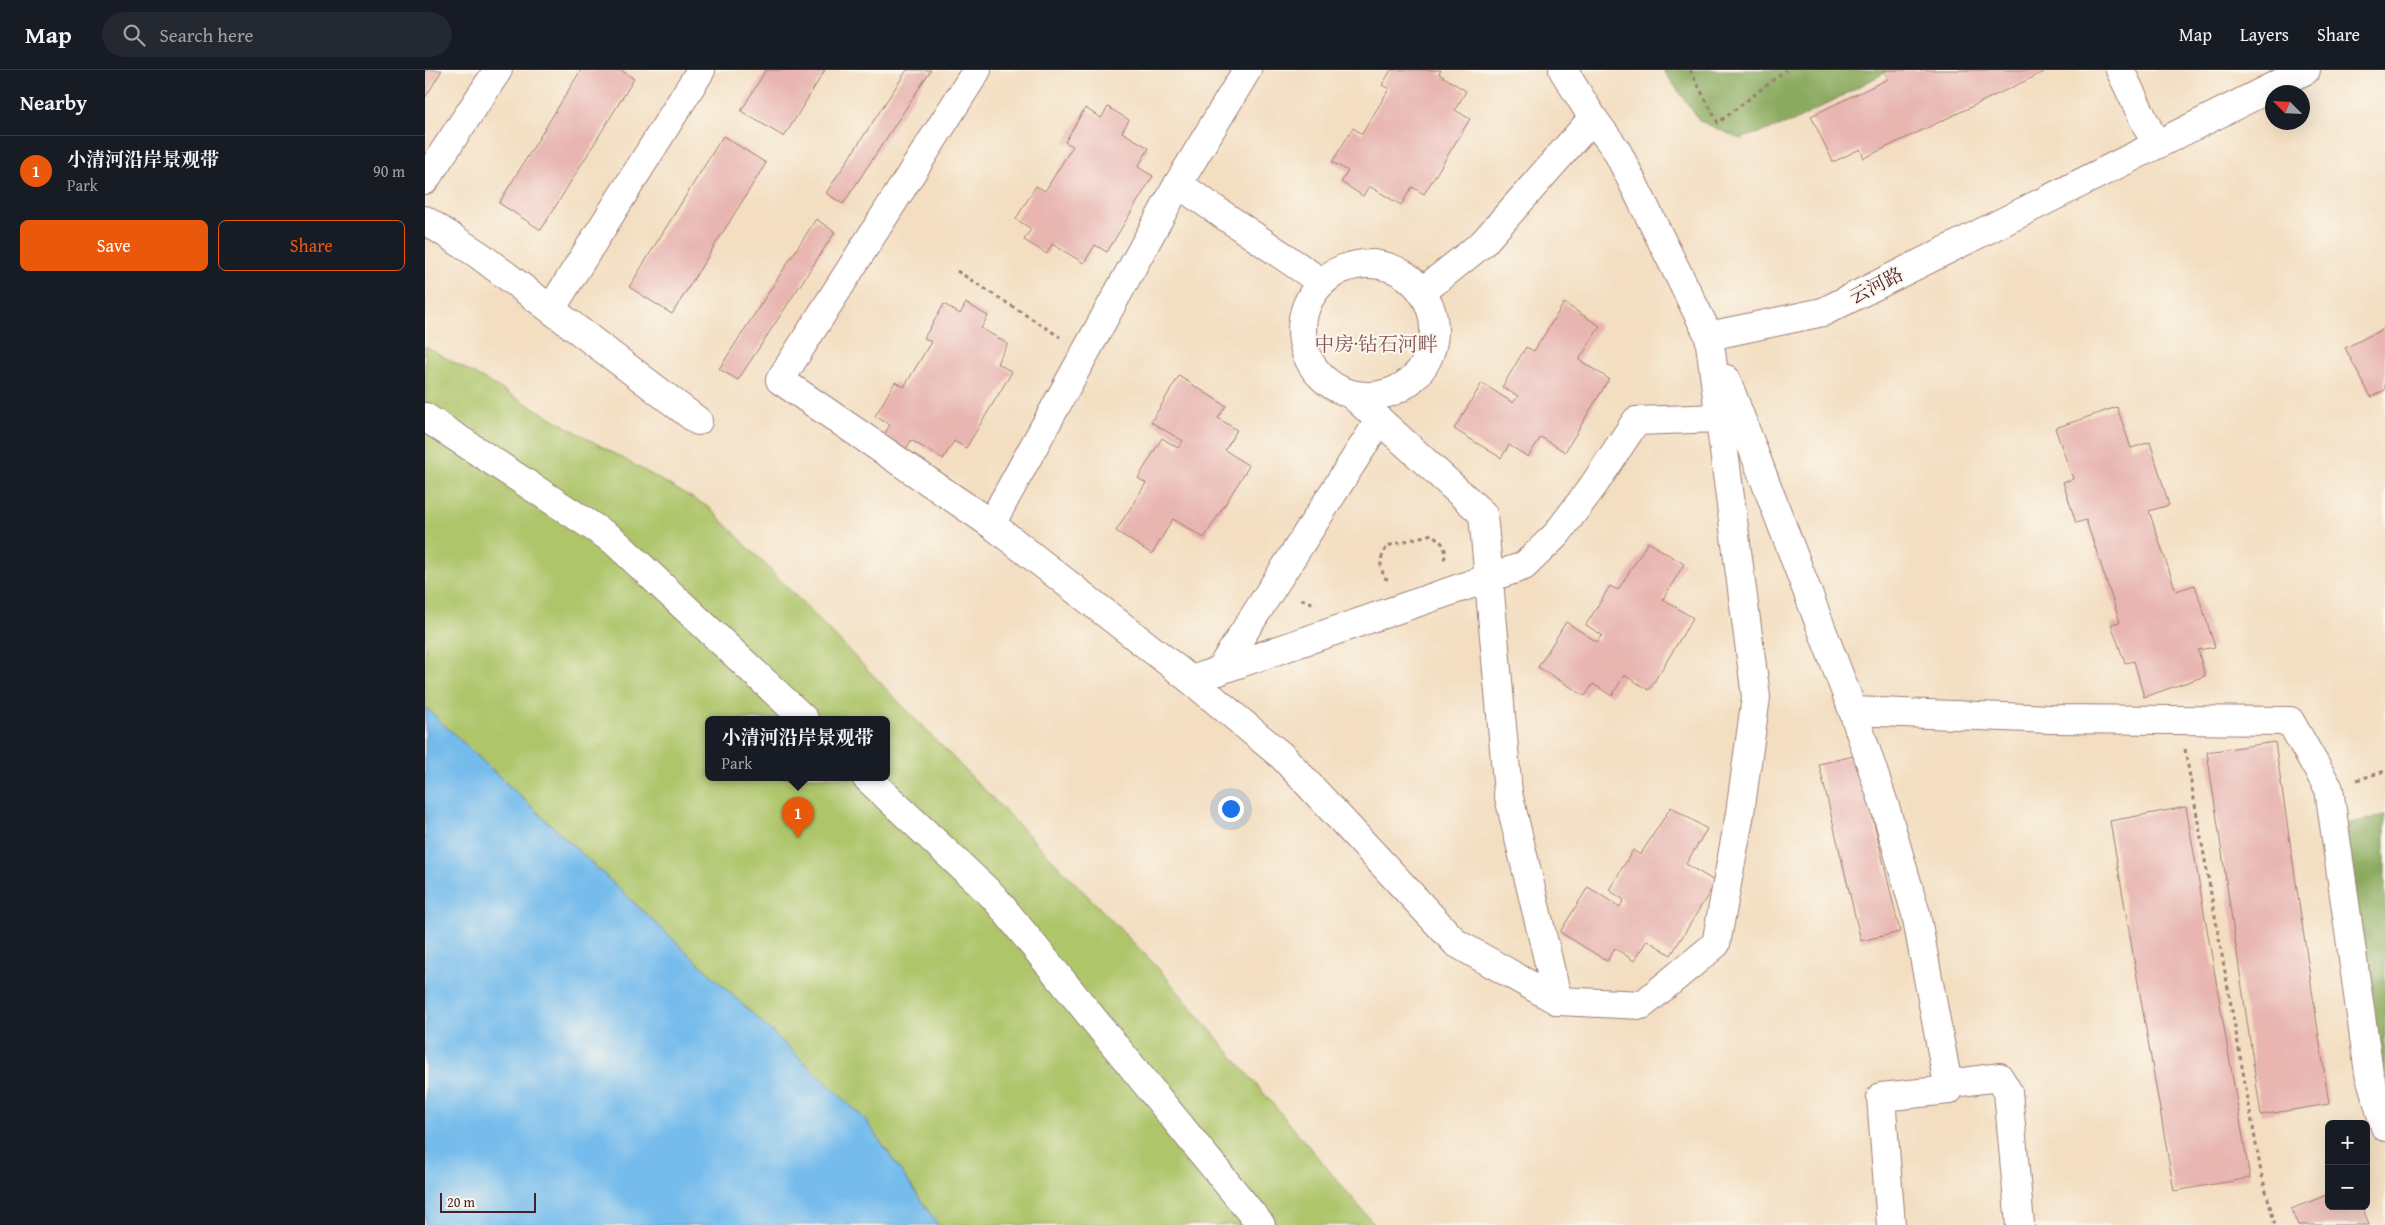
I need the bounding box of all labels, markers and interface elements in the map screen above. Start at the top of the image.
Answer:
search box [102,12,452,57]
text: Map [25,17,72,52]
icon: search [120,21,148,49]
text: Search here [160,21,253,49]
text: Map [2179,21,2212,48]
text: Layers [2240,21,2289,48]
text: Share [2317,21,2360,48]
north arrow [2265,85,2310,130]
text: Nearby [20,87,87,118]
text: 小清河沿岸景观带 [67,145,219,173]
text: 1 [32,159,40,183]
text: 90 m [373,159,405,183]
text: Park [67,173,98,197]
button: Save [20,220,208,271]
button: Share [218,220,405,271]
street label: 云河路 [1844,260,1908,310]
district label: 中房·钻石河畔 [1314,329,1438,358]
popup [705,716,890,781]
text: 小清河沿岸景观带 [721,723,874,751]
text: Park [721,751,752,775]
your location [1218,796,1244,822]
pin: 1 [782,797,814,838]
map controls [2325,1120,2370,1210]
button: + [2325,1120,2370,1165]
button: − [2325,1165,2370,1210]
scale bar [440,1190,536,1213]
text: 20 m [447,1192,475,1212]

